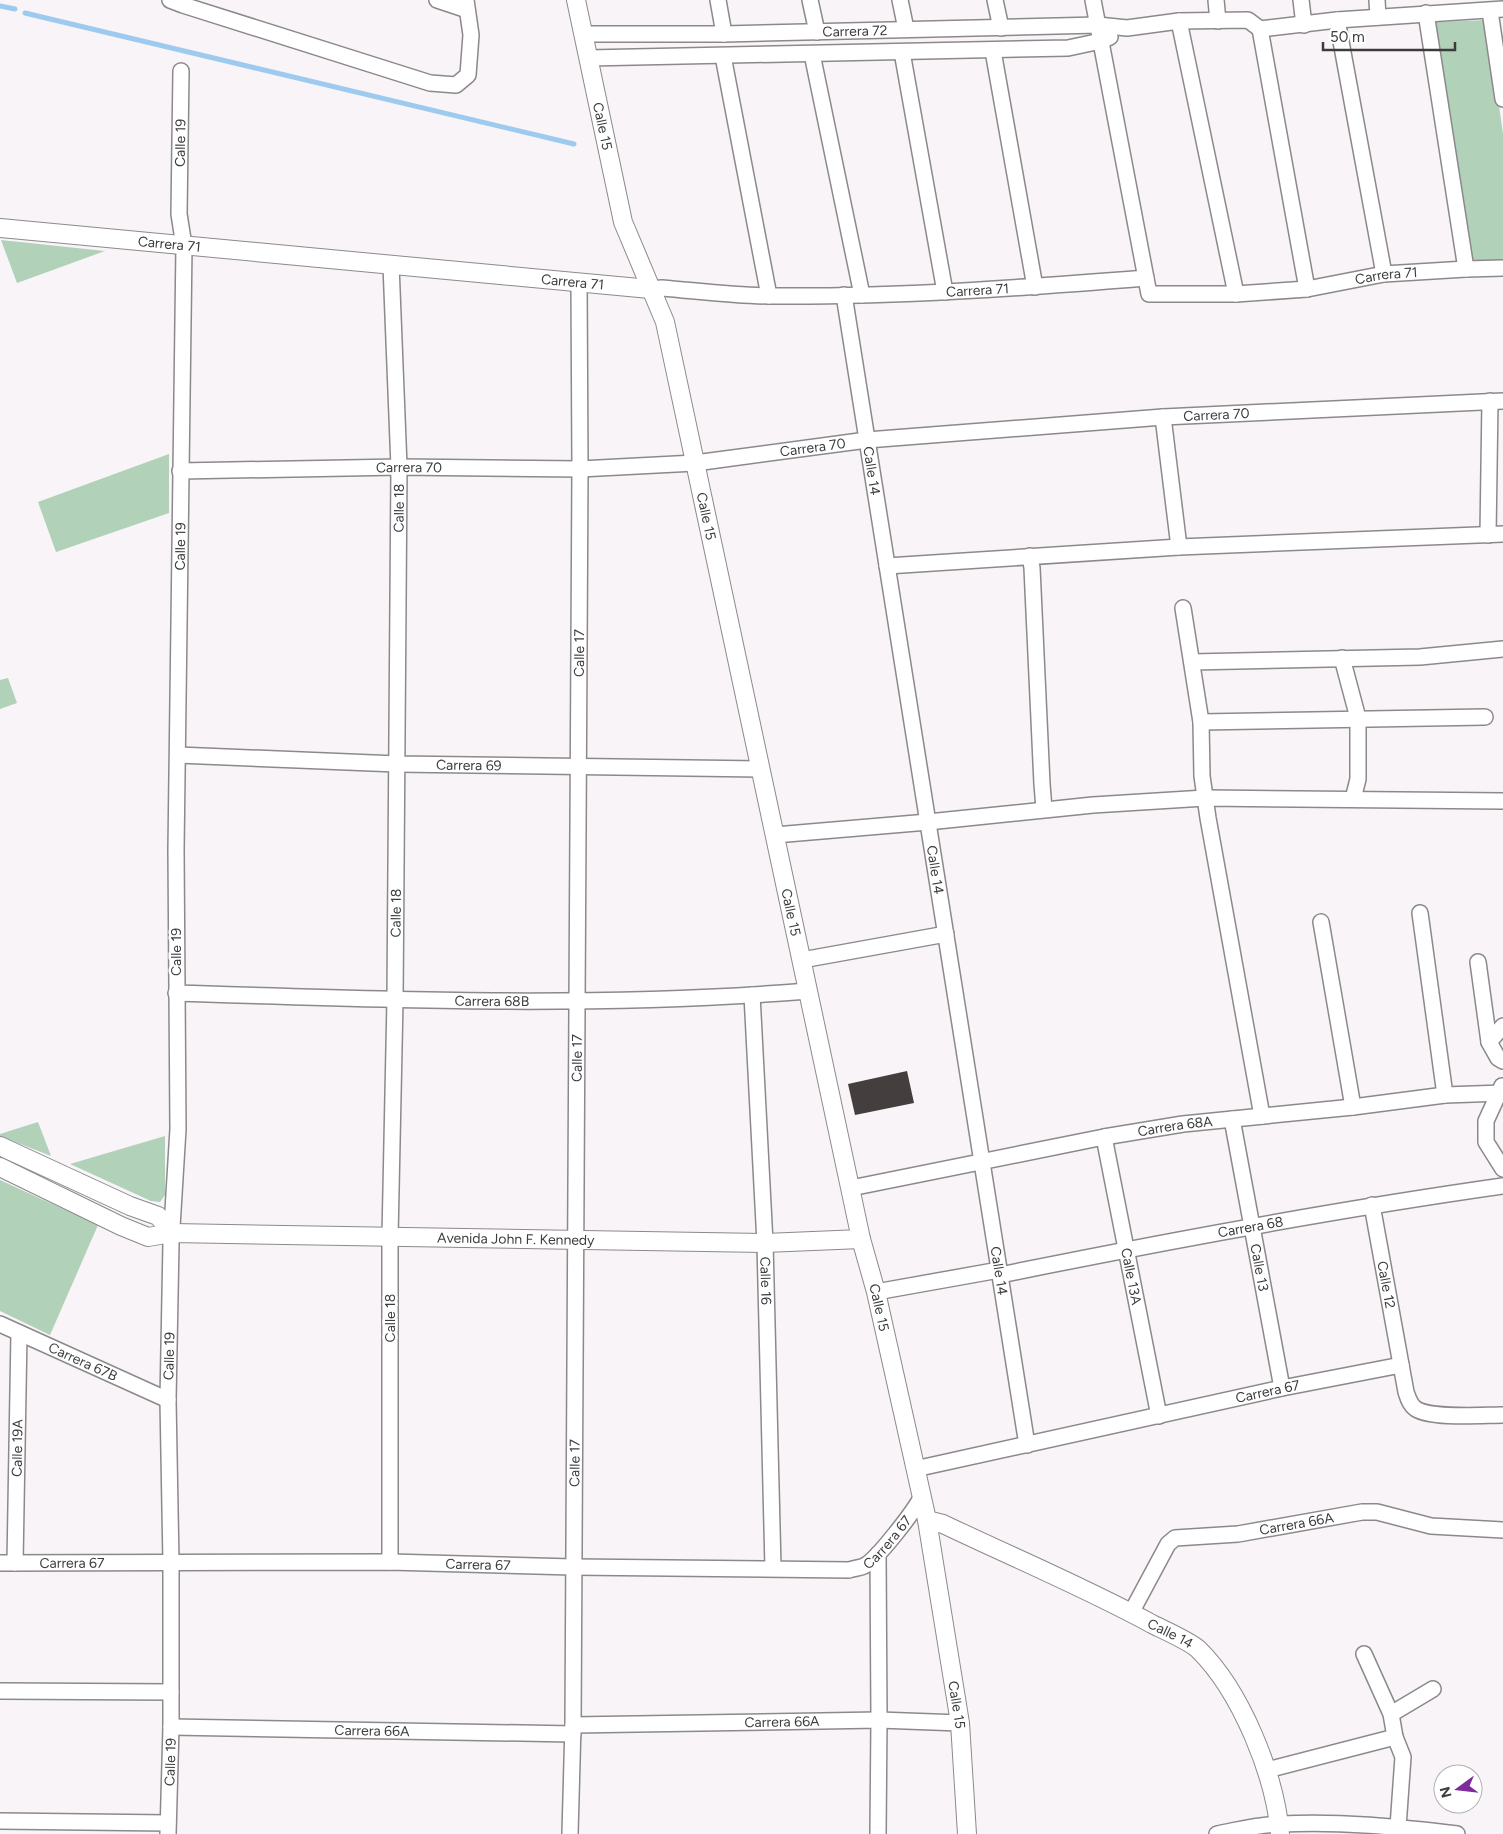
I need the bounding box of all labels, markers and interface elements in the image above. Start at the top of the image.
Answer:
scale bar [1323,20,1456,52]
street label: Carrera 72 [822,22,888,41]
text: 50 m [1330,28,1365,46]
street label: Calle 15 [589,101,616,152]
street label: Calle 19 [172,118,189,167]
street label: Carrera 71 [137,233,201,256]
street label: Carrera 71 [1354,264,1418,288]
street label: Carrera 71 [540,271,605,294]
street label: Carrera 71 [946,280,1010,301]
street label: Carrera 70 [1183,405,1250,425]
street label: Carrera 70 [779,435,847,461]
street label: Calle 14 [859,445,884,497]
street label: Carrera 70 [376,459,442,476]
street label: Calle 18 [391,484,408,533]
street label: Calle 15 [693,491,719,542]
street label: Calle 19 [172,522,189,571]
street label: Calle 17 [571,629,588,677]
street label: Carrera 69 [436,757,502,774]
street label: Calle 14 [923,844,947,896]
street label: Calle 15 [777,887,804,938]
street label: Calle 18 [387,889,405,938]
street label: Calle 19 [168,928,185,976]
street label: Carrera 68B [454,993,529,1010]
street label: Calle 17 [569,1034,586,1082]
street label: Carrera 68A [1136,1113,1214,1140]
street label: Carrera 68 [1216,1213,1285,1242]
street label: Avenida John F. Kennedy [437,1229,595,1249]
street label: Calle 13 [1246,1242,1272,1293]
street label: Calle 14 [987,1245,1011,1297]
street label: Calle 13A [1117,1247,1145,1307]
street label: Calle 16 [756,1256,775,1305]
street label: Calle 12 [1373,1260,1399,1310]
street label: Calle 15 [865,1282,893,1333]
street label: Calle 18 [382,1294,399,1342]
street label: Calle 19 [160,1332,178,1380]
street label: Carrera 67B [46,1339,120,1385]
street label: Carrera 67 [1234,1377,1302,1407]
street label: Calle 19A [8,1418,27,1477]
street label: Calle 17 [566,1439,584,1487]
street label: Carrera 66A [1258,1509,1335,1539]
street label: Carrera 67 [860,1512,916,1573]
street label: Carrera 67 [39,1555,105,1572]
street label: Carrera 67 [445,1556,511,1574]
street label: Calle 14 [1145,1615,1197,1653]
street label: Calle 15 [944,1680,968,1729]
street label: Carrera 66A [744,1713,820,1731]
street label: Carrera 66A [334,1722,410,1740]
street label: Calle 19 [161,1738,180,1786]
north arrow [1433,1764,1483,1814]
text: N [1436,1785,1456,1800]

